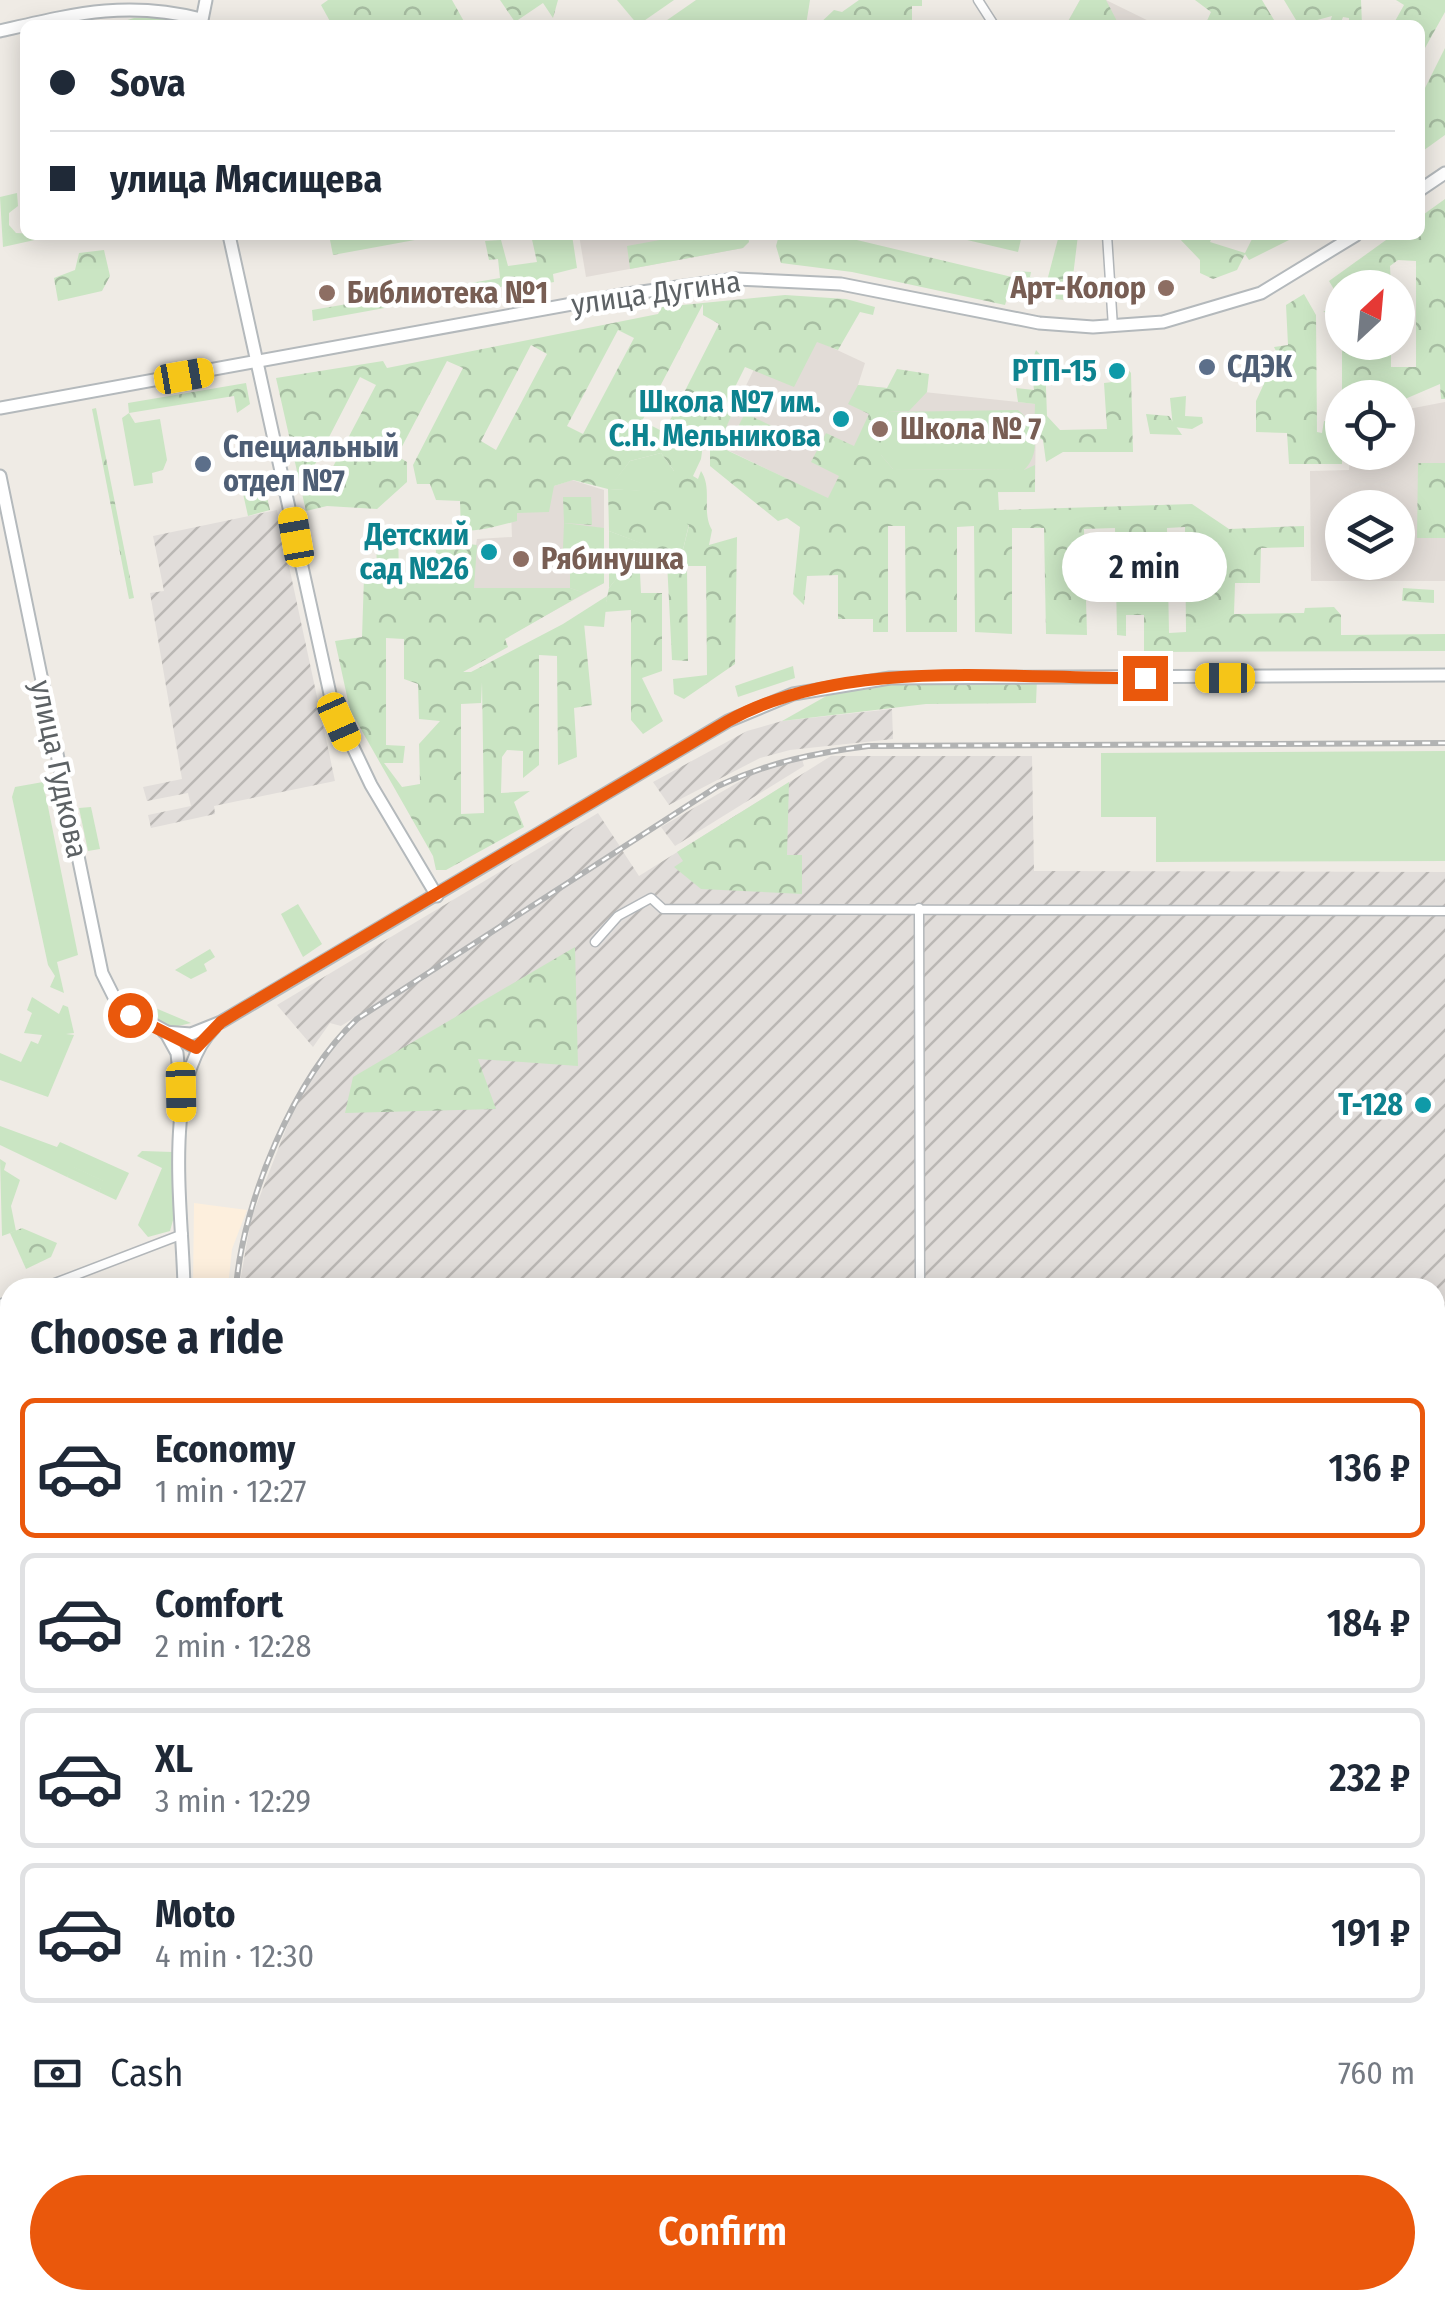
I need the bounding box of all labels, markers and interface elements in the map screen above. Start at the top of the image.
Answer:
text: Sova [110,60,186,106]
text: улица Мясищева [110,156,382,202]
street label: улица Дугина [569,263,743,323]
place label: Арт-Колор [1009,270,1146,306]
north arrow [1325,270,1415,360]
map controls [1325,270,1415,580]
place label: Библиотека №1 [347,275,548,311]
marker: Арт-Колор [1155,277,1177,299]
marker: Библиотека №1 [316,282,338,304]
place label: СДЭК [1227,349,1293,385]
place label: РТП-15 [1012,353,1097,389]
car [152,356,216,396]
marker: СДЭК [1196,356,1218,378]
marker: РТП-15 [1106,360,1128,382]
button: locate [1325,380,1415,470]
place label: Школа №7 им. С.Н. Мельникова [609,384,821,454]
marker: Школа №7 им. С.Н. Мельникова [830,408,852,430]
place label: Школа № 7 [900,411,1042,447]
marker: Школа № 7 [869,418,891,440]
place label: Специальный отдел №7 [223,429,399,499]
marker: Специальный отдел №7 [192,453,214,475]
button: layers [1325,490,1415,580]
car [276,505,316,569]
place label: Детский сад №26 [360,517,469,587]
callout: 2 min [1062,533,1228,603]
marker: Детский сад №26 [478,541,500,563]
place label: Рябинушка [541,541,684,577]
marker: Рябинушка [510,548,532,570]
text: 2 min [1109,548,1180,586]
route end [1123,656,1168,701]
car [1195,663,1255,693]
street label: улица Гудкова [23,677,95,861]
car [313,688,365,756]
route start [108,993,153,1038]
car [165,1062,197,1122]
place label: Т-128 [1338,1087,1403,1123]
marker: Т-128 [1412,1094,1434,1116]
text: Choose a ride [30,1311,284,1365]
icon: car [35,1423,125,1513]
text: Economy [155,1426,295,1472]
text: 136 ₽ [1328,1445,1410,1491]
text: 1 min · 12:27 [155,1472,307,1510]
icon: car [35,1578,125,1668]
text: Comfort [155,1581,283,1627]
text: 184 ₽ [1327,1600,1410,1646]
text: 2 min · 12:28 [155,1627,311,1665]
icon: car [35,1733,125,1823]
text: XL [155,1736,193,1782]
text: 232 ₽ [1329,1755,1410,1801]
text: 3 min · 12:29 [155,1782,311,1820]
icon: car [35,1888,125,1978]
text: Moto [155,1891,236,1937]
text: 191 ₽ [1331,1910,1410,1956]
text: 4 min · 12:30 [155,1937,314,1975]
icon: cash [30,2046,85,2101]
text: Cash [110,2050,184,2096]
text: 760 m [1338,2054,1415,2092]
button: Confirm [30,2175,1415,2290]

